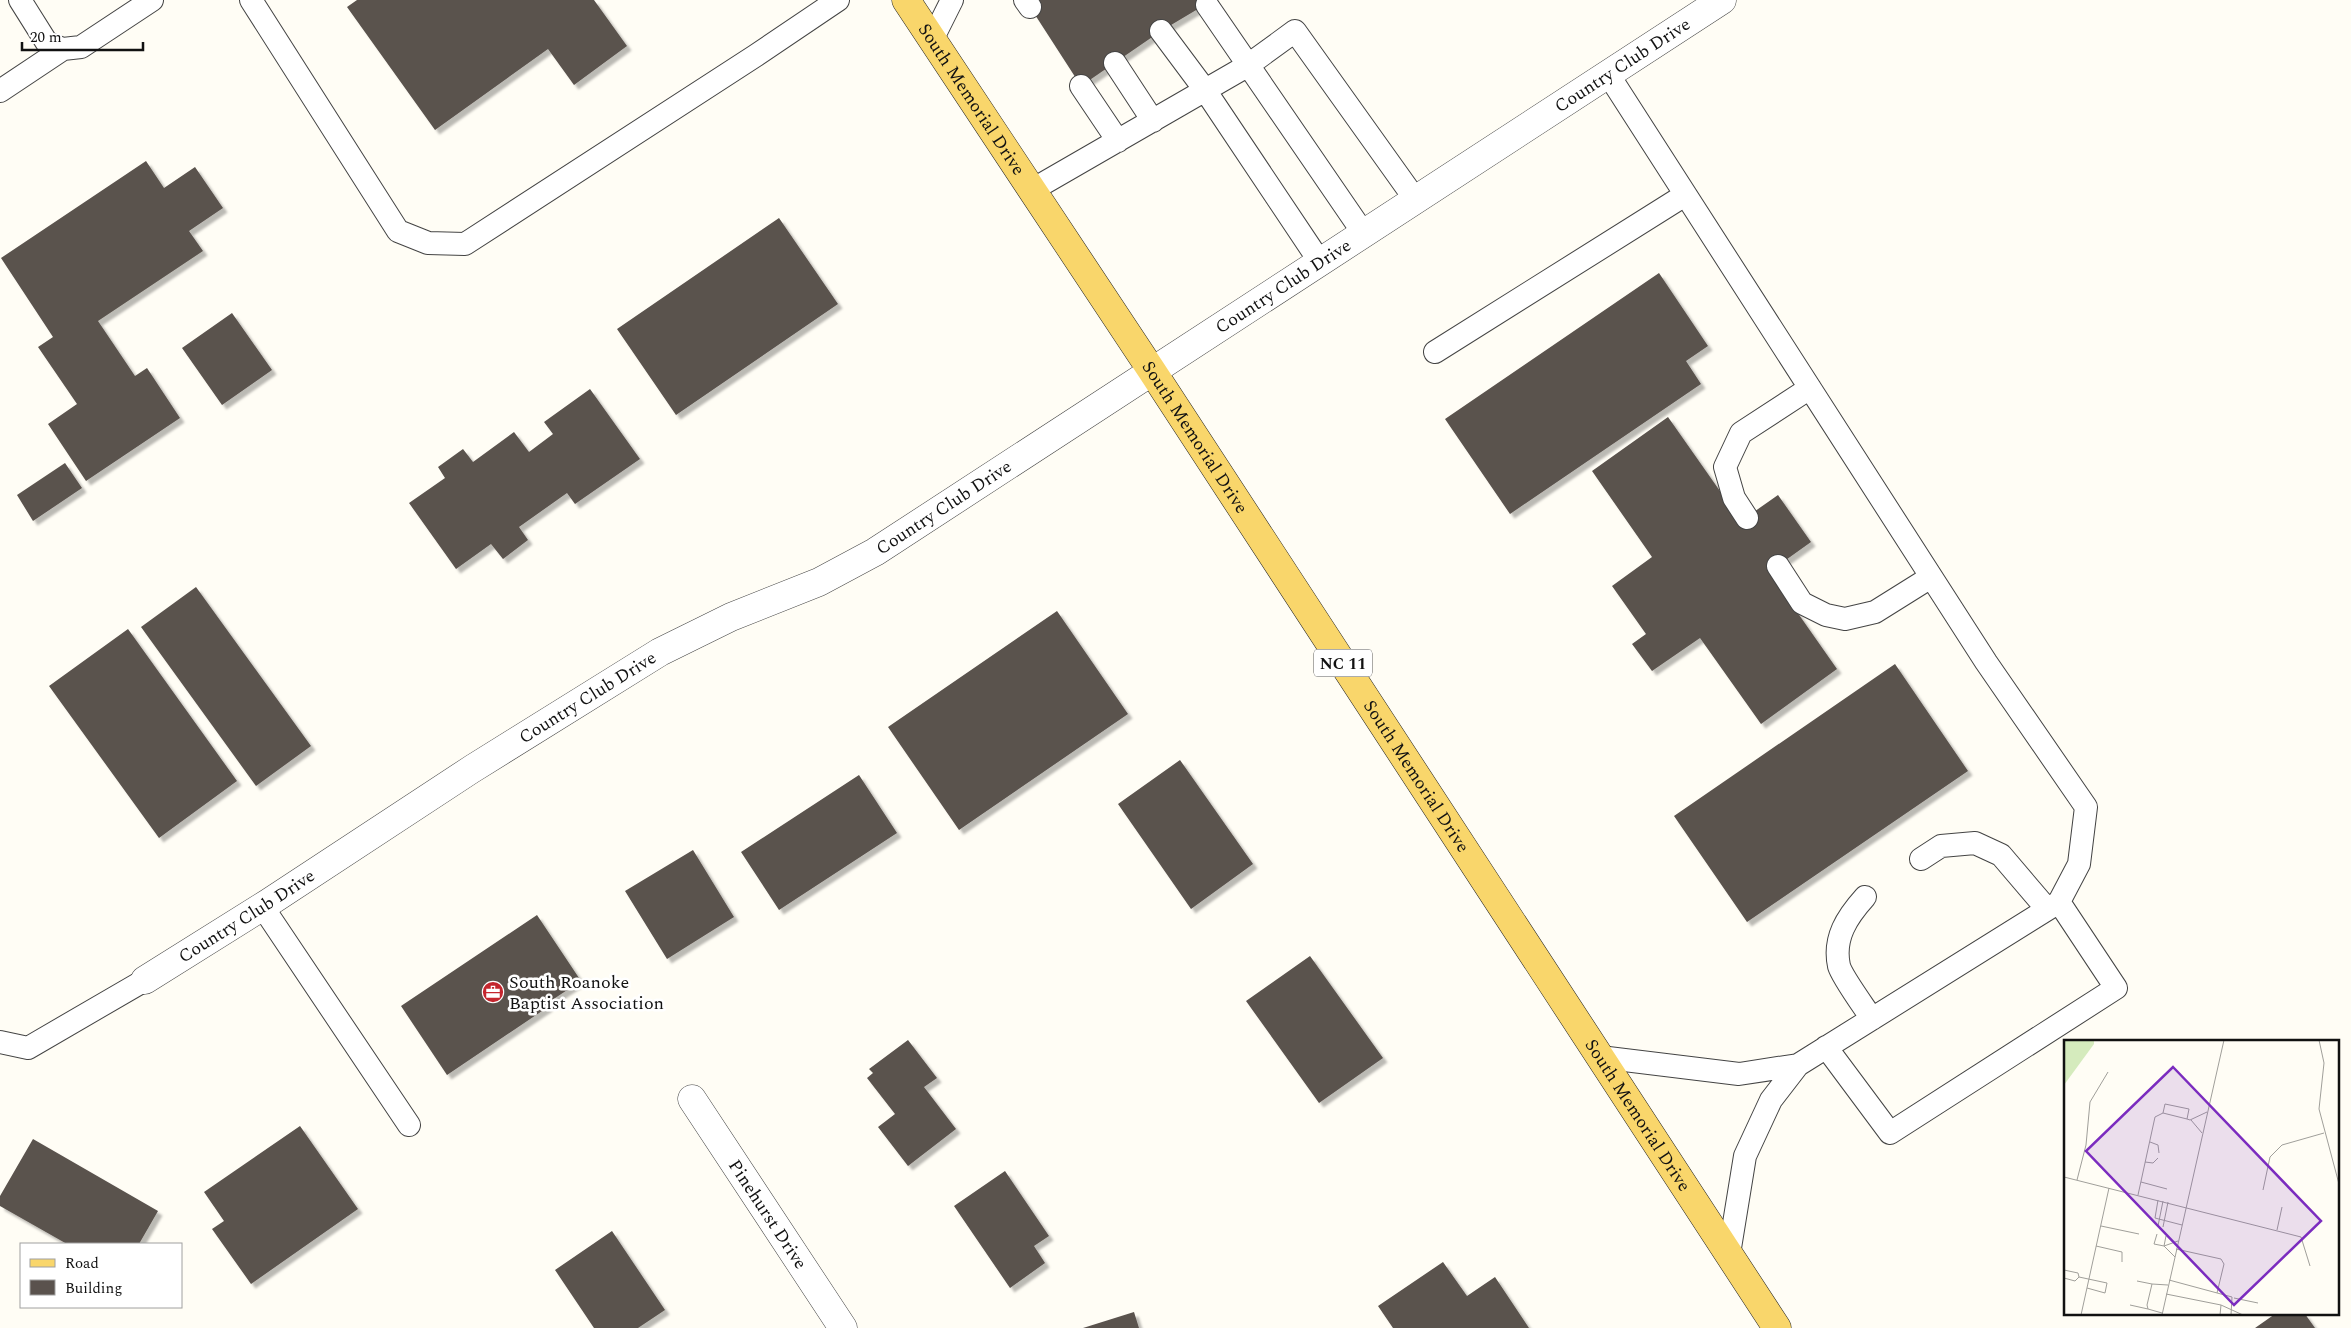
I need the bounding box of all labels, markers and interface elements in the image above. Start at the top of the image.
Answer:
street label: Country Club Drive [1549,11,1696,120]
street label: South Memorial Drive [911,18,1032,181]
scale bar [22,20,144,52]
text: 20 m [30,26,62,49]
street label: Country Club Drive [1210,232,1357,341]
street label: South Memorial Drive [1135,355,1255,519]
street label: Country Club Drive [871,453,1017,562]
street label: Country Club Drive [514,645,662,751]
road number: NC 11 [1314,650,1372,676]
street label: South Memorial Drive [1356,695,1476,858]
street label: Country Club Drive [173,863,320,970]
place label: South Roanoke Baptist Association [509,969,664,1017]
office icon: South Roanoke Baptist Association [481,980,505,1004]
street label: South Memorial Drive [1578,1034,1698,1197]
inset map [2064,1040,2338,1316]
street label: Pinehurst Drive [721,1154,814,1275]
legend [20,1243,182,1308]
text: Road [65,1252,99,1275]
text: Building [65,1277,122,1300]

